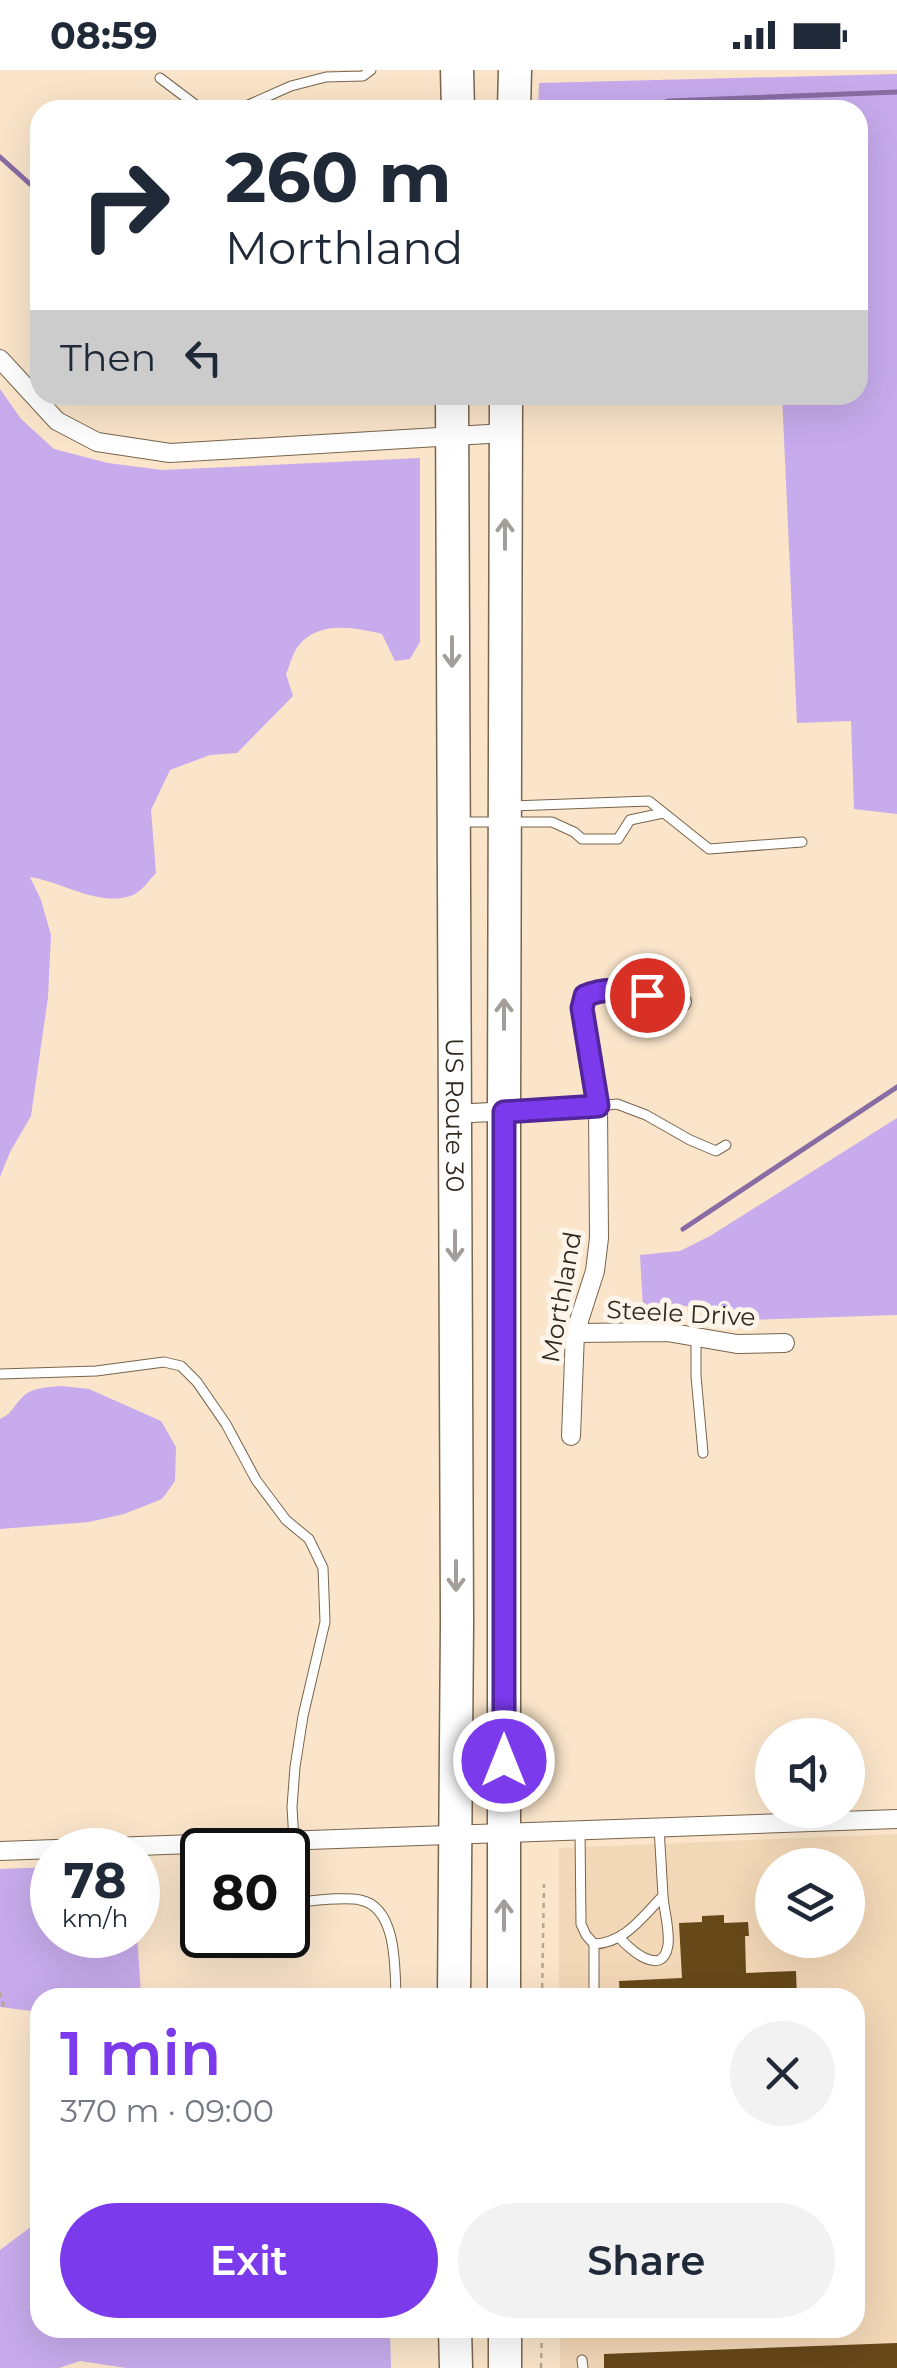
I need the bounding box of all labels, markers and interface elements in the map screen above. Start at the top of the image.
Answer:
text: 08:59 [50,12,158,59]
text: 260 m [225,134,452,220]
icon: right [60,140,190,270]
text: Morthland [225,220,463,275]
icon: left [176,330,231,385]
text: Then [60,334,156,381]
one-way arrow [496,518,514,550]
one-way arrow [442,634,462,667]
pin [605,953,690,1038]
icon: arrive [620,968,675,1023]
one-way arrow [494,999,514,1032]
street label: US Route 30 [440,1038,470,1192]
street label: Morthland [535,1229,587,1365]
one-way arrow [446,1230,464,1262]
street label: Steele Drive [606,1294,756,1332]
one-way arrow [447,1559,466,1591]
position arrow [452,1709,556,1813]
map controls [755,1718,865,1958]
button: sound [755,1718,865,1828]
speed limit sign: 80 [180,1828,310,1958]
button: layers [755,1848,865,1958]
text: 78 [63,1850,127,1911]
one-way arrow [494,1900,514,1932]
text: km/h [62,1903,128,1933]
text: 1 min [60,2017,221,2090]
button: close [730,2021,835,2126]
text: 370 m · 09:00 [60,2091,274,2130]
button: Exit [60,2203,438,2318]
button: Share [458,2203,835,2318]

